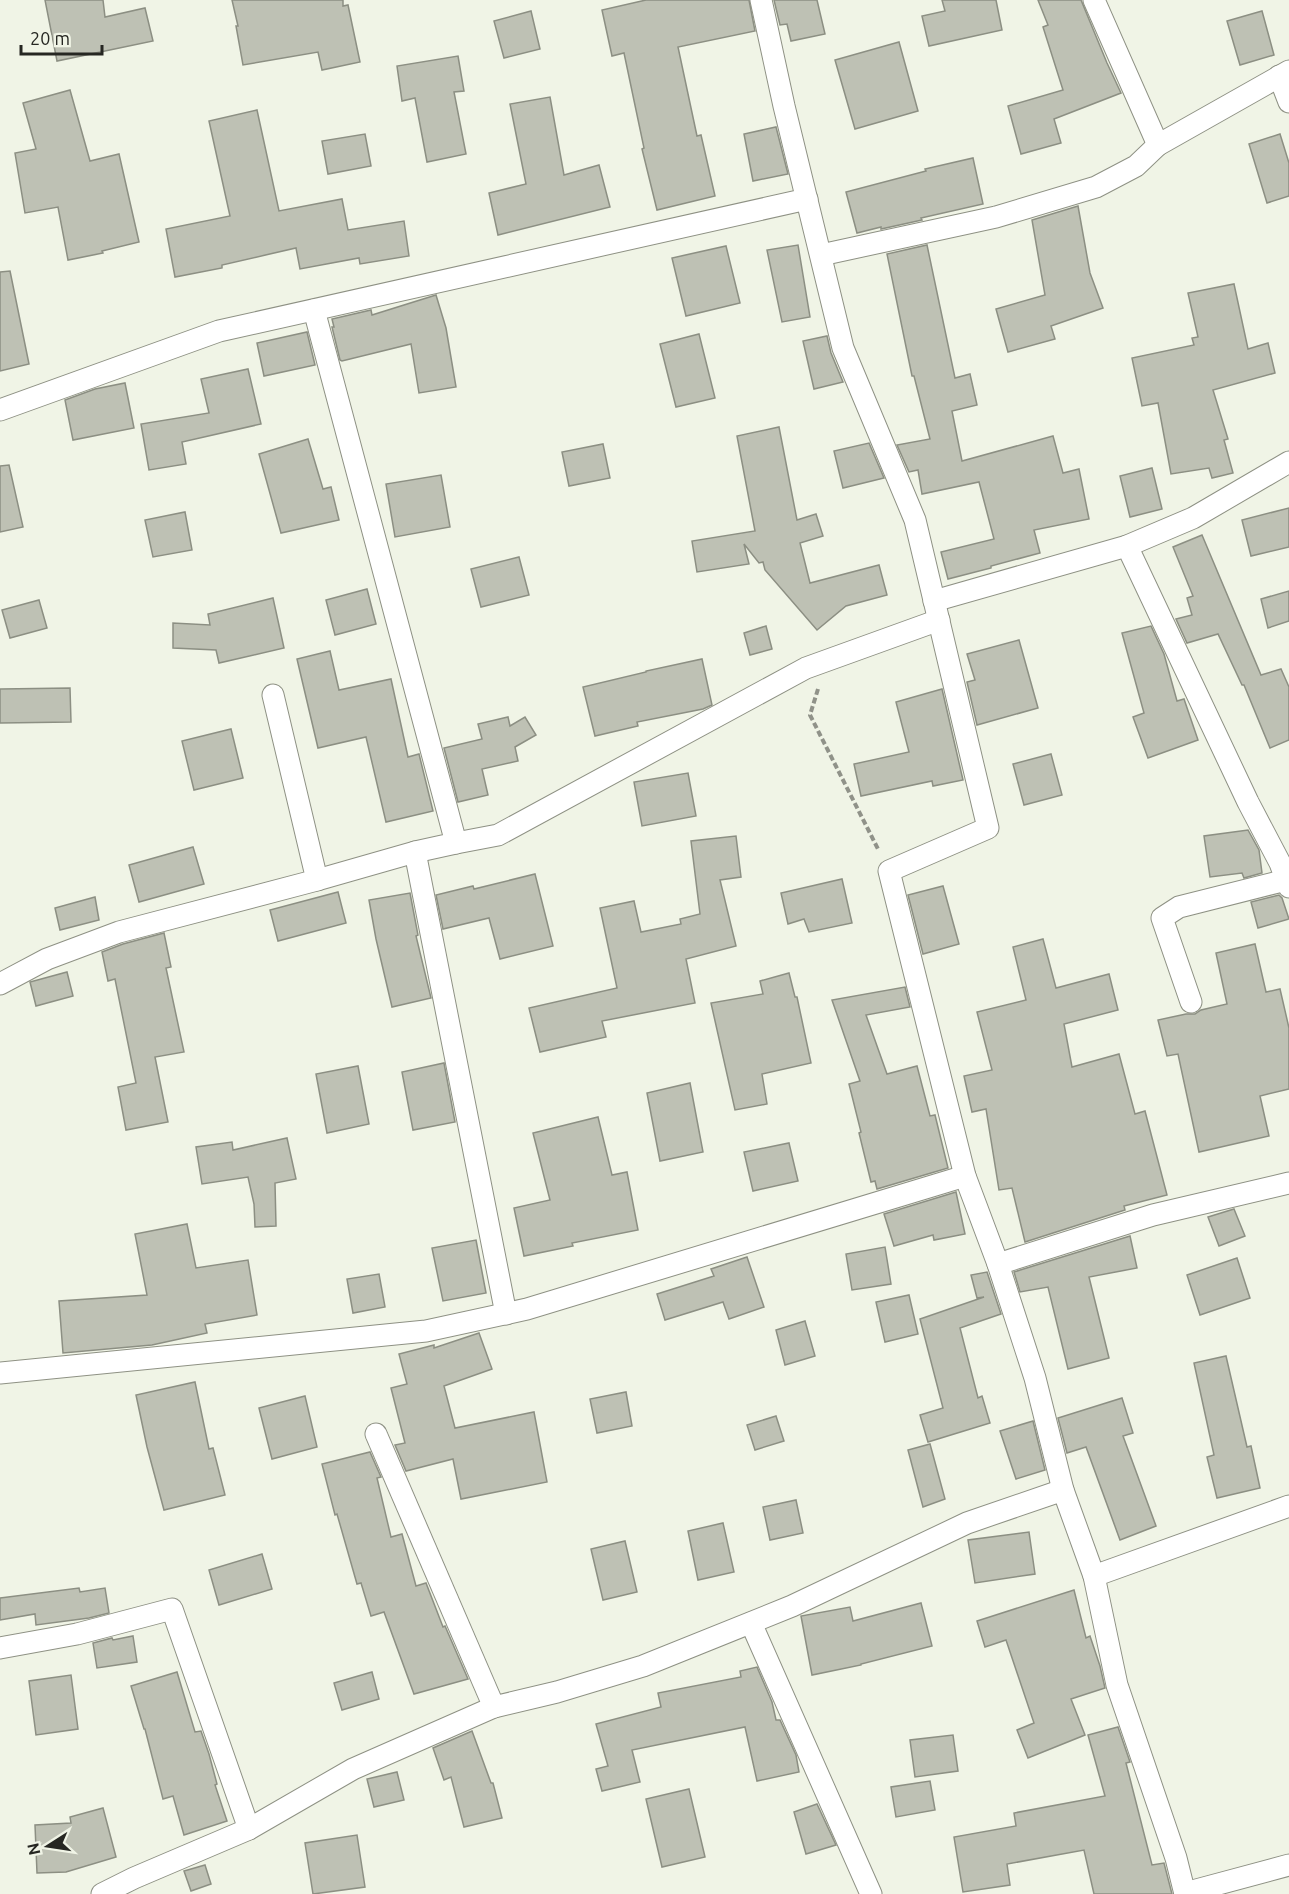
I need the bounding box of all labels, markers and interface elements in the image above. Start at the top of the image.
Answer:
scale bar [21,18,102,56]
text: 20 m [30,28,70,48]
north arrow [18,1816,78,1876]
text: N [23,1841,43,1857]

